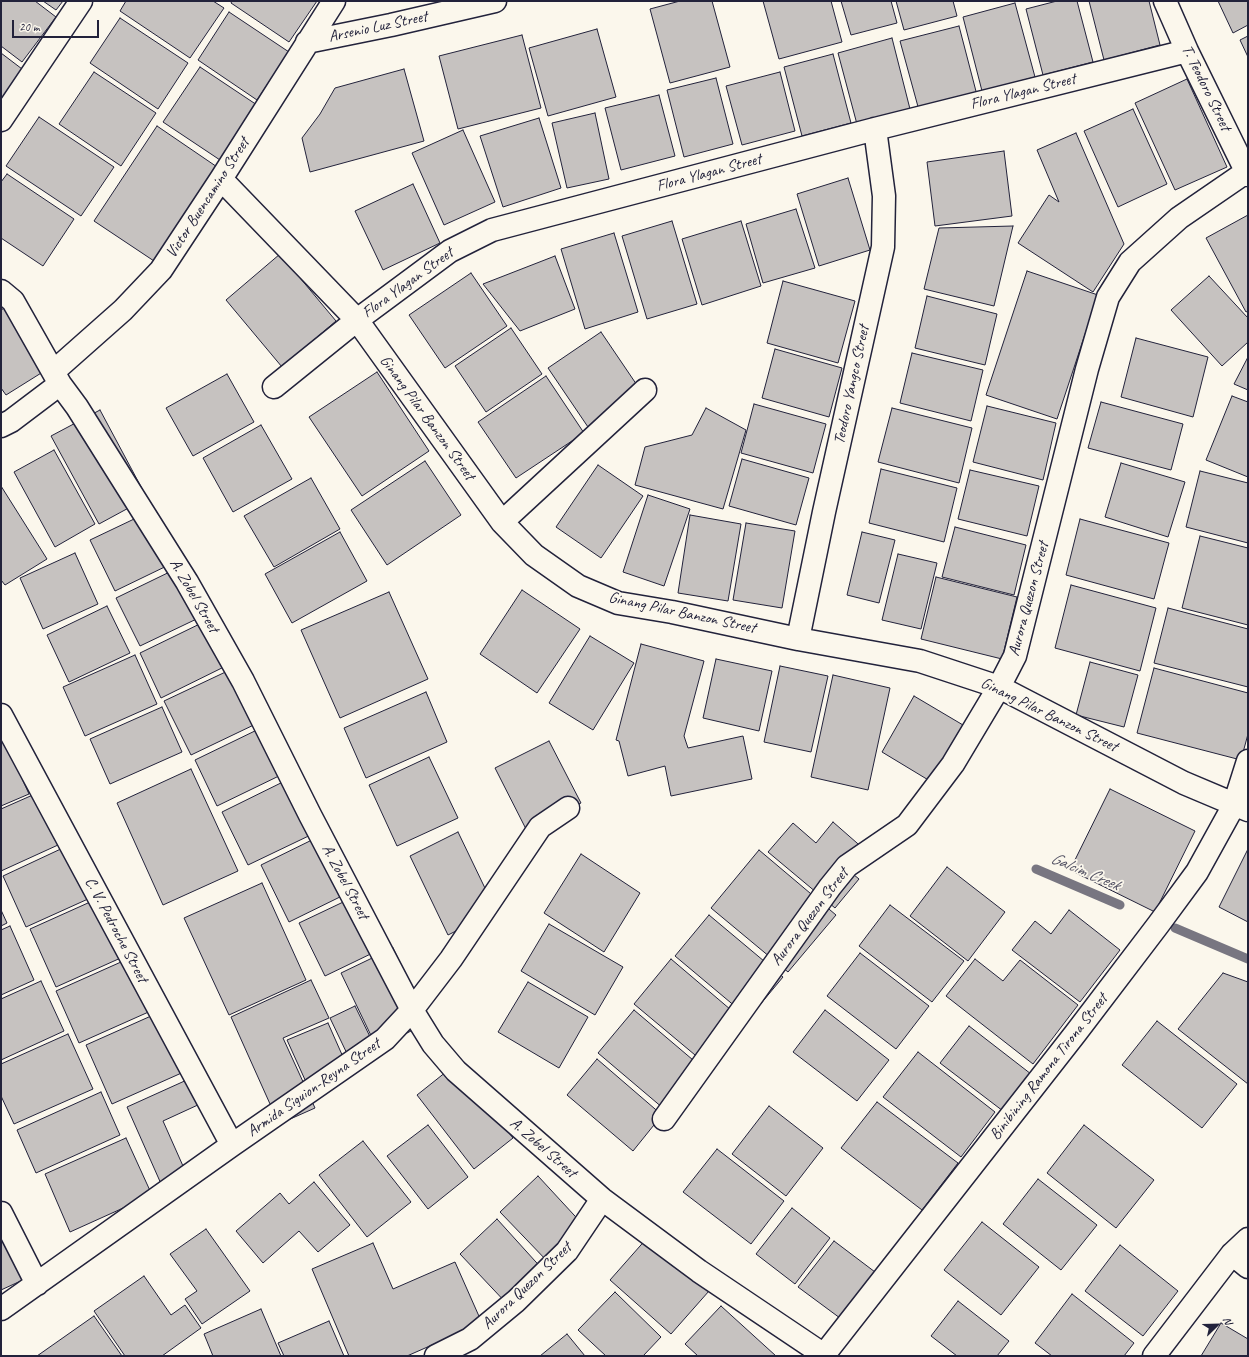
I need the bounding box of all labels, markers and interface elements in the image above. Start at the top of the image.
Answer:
street label: Arsenio Luz Street [327,7,429,47]
scale bar [14,12,101,38]
text: 20 m [19,19,39,35]
street label: T. Teodoro Street [1177,42,1235,134]
street label: Flora Ylagan Street [968,70,1078,114]
street label: Victor Buencamino Street [162,134,254,262]
street label: Flora Ylagan Street [654,150,764,196]
street label: Flora Ylagan Street [359,244,457,322]
street label: Teodoro Yangco Street [830,324,874,446]
street label: Ginang Pilar Banzon Street [375,352,479,484]
street label: Aurora Quezon Street [1005,540,1053,658]
street label: A. Zobel Street [165,556,223,636]
street label: Ginang Pilar Banzon Street [607,588,757,638]
street label: Ginang Pilar Banzon Street [977,674,1121,756]
street label: A. Zobel Street [317,841,373,923]
water label: Galcim Creek [1048,848,1122,896]
street label: Aurora Quezon Street [767,864,853,970]
street label: C. V. Pedroche Street [80,874,152,986]
street label: Binibining Ramona Tirona Street [986,990,1112,1144]
street label: Armida Siguion-Reyna Street [244,1035,384,1141]
street label: A. Zobel Street [506,1114,580,1182]
street label: Aurora Quezon Street [478,1238,576,1334]
north arrow [1197,1305,1237,1345]
text: N [1220,1314,1236,1326]

